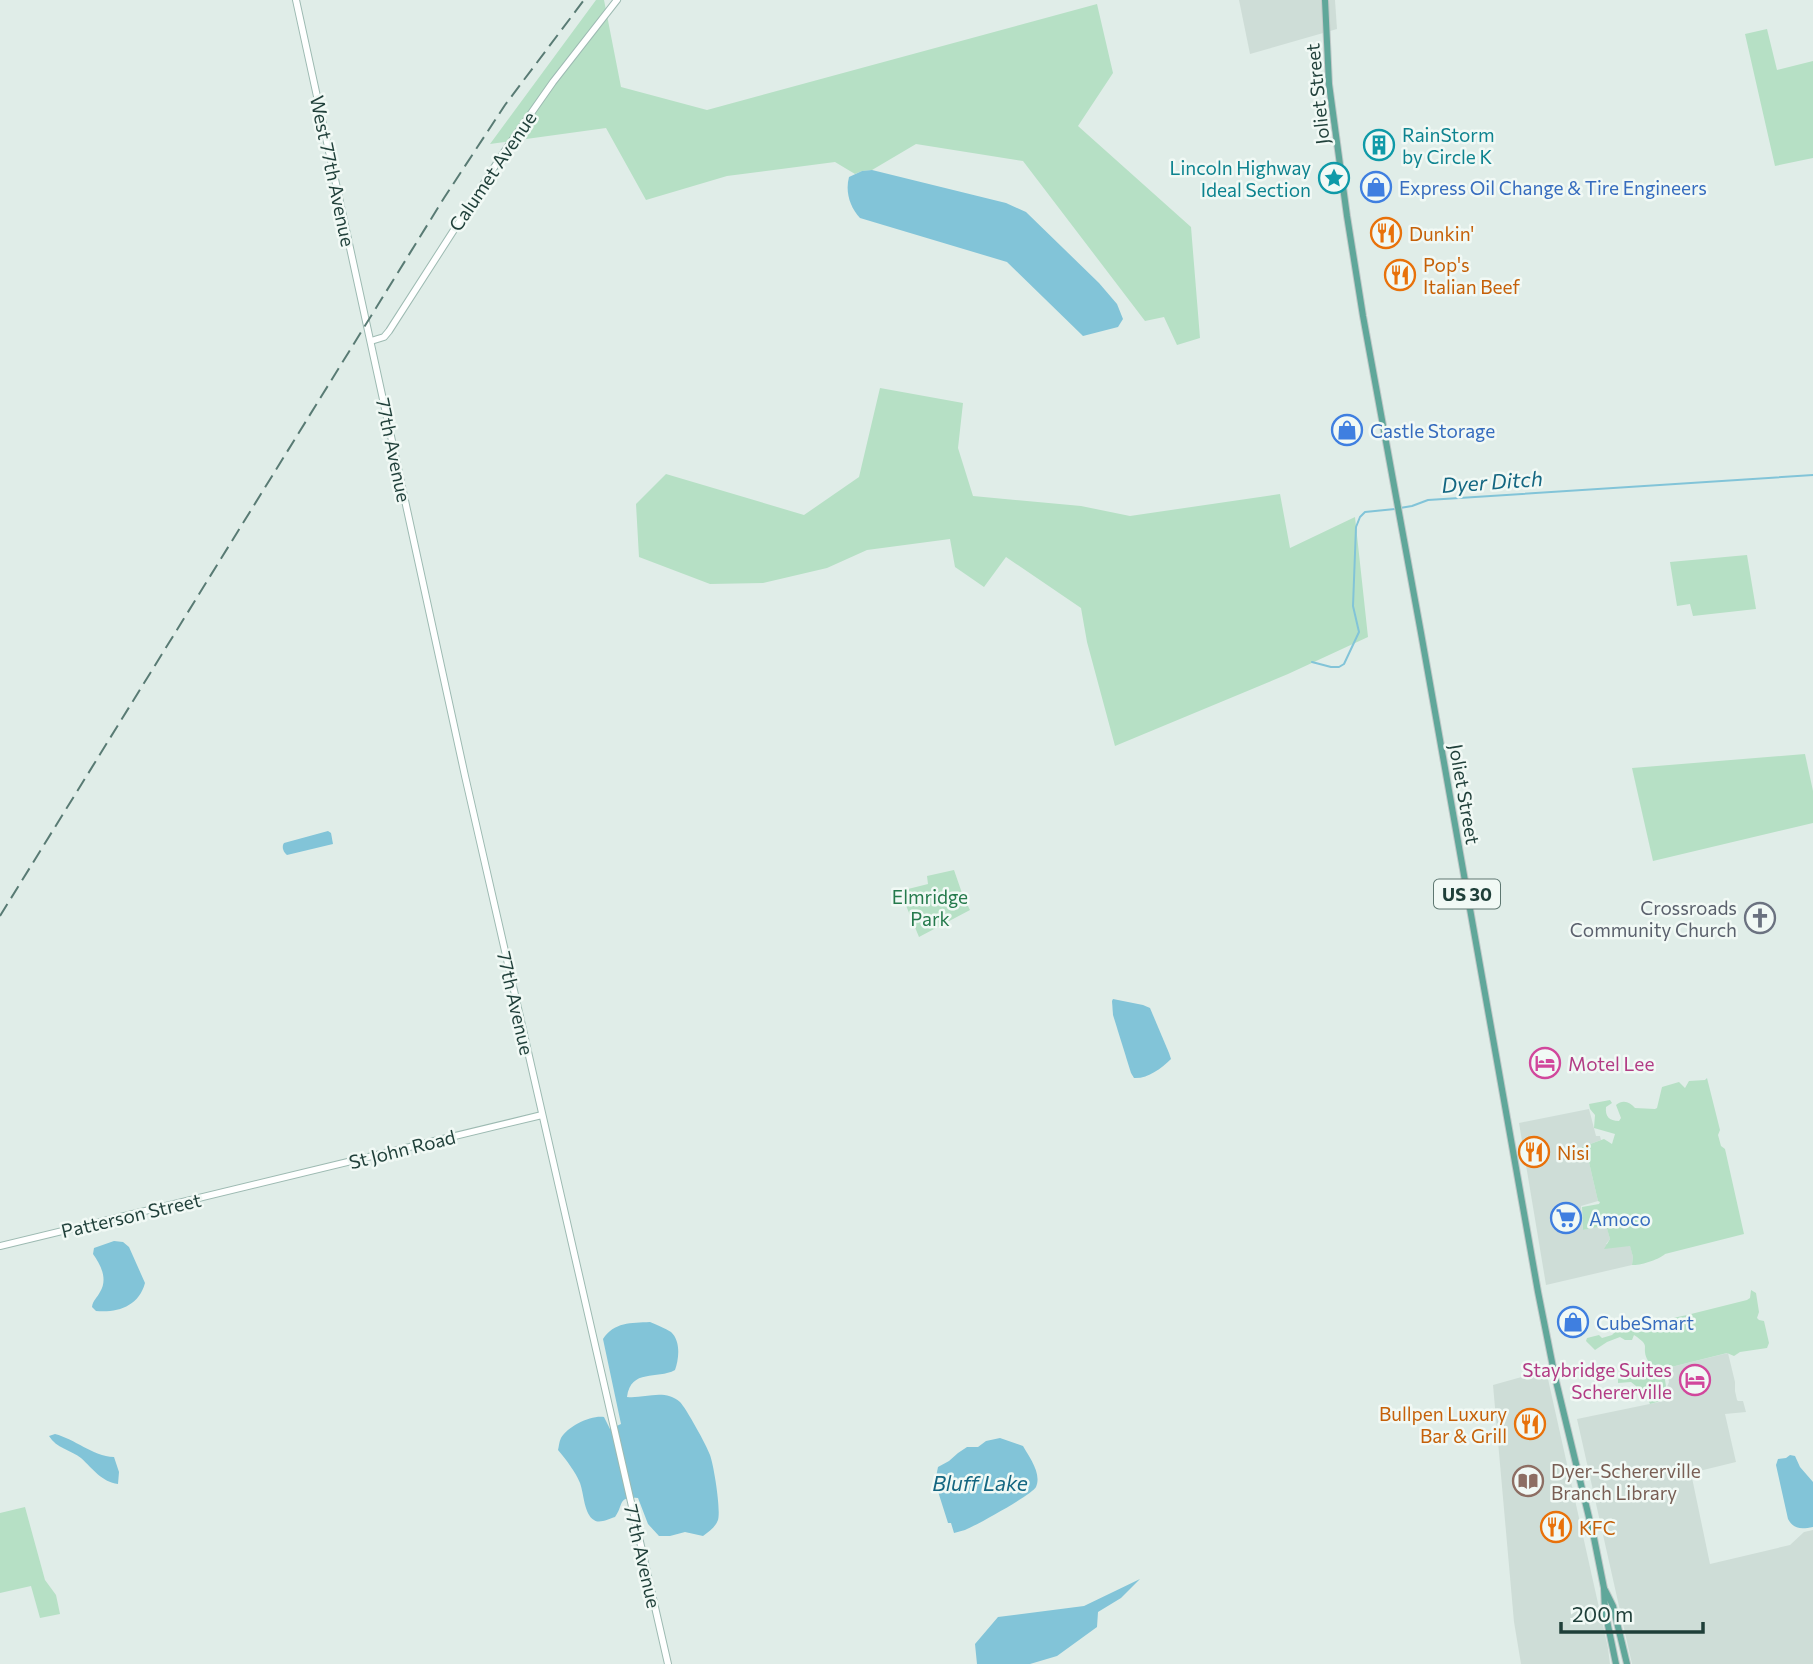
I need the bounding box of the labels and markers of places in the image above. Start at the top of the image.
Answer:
place label: RainStorm by Circle K [1402,123,1495,168]
building icon: RainStorm by Circle K [1362,128,1396,162]
place label: Lincoln Highway Ideal Section [1170,156,1311,201]
place icon: Lincoln Highway Ideal Section [1317,161,1351,195]
shop icon: Express Oil Change & Tire Engineers [1359,170,1393,204]
place label: Express Oil Change & Tire Engineers [1399,176,1707,199]
restaurant icon: Dunkin' [1369,216,1403,250]
place label: Dunkin' [1409,222,1474,245]
place label: Pop's Italian Beef [1423,253,1520,298]
restaurant icon: Pop's Italian Beef [1383,258,1417,292]
shop icon: Castle Storage [1330,413,1364,447]
place label: Castle Storage [1370,419,1495,442]
place label: Crossroads Community Church [1570,896,1737,941]
church icon: Crossroads Community Church [1743,901,1777,935]
hotel icon: Motel Lee [1528,1046,1562,1080]
place label: Motel Lee [1568,1052,1654,1075]
restaurant icon: Nisi [1517,1135,1551,1169]
place label: Nisi [1557,1141,1590,1164]
supermarket icon: Amoco [1549,1201,1583,1235]
place label: Amoco [1589,1207,1651,1230]
shop icon: CubeSmart [1556,1305,1590,1339]
place label: CubeSmart [1596,1311,1694,1334]
place label: Staybridge Suites Schererville [1522,1358,1672,1403]
hotel icon: Staybridge Suites Schererville [1678,1363,1712,1397]
place label: Bullpen Luxury Bar & Grill [1379,1402,1507,1447]
restaurant icon: Bullpen Luxury Bar & Grill [1513,1407,1547,1441]
place label: Dyer-Schererville Branch Library [1551,1459,1701,1504]
library icon: Dyer-Schererville Branch Library [1511,1464,1545,1498]
restaurant icon: KFC [1539,1510,1573,1544]
place label: KFC [1579,1516,1616,1539]

